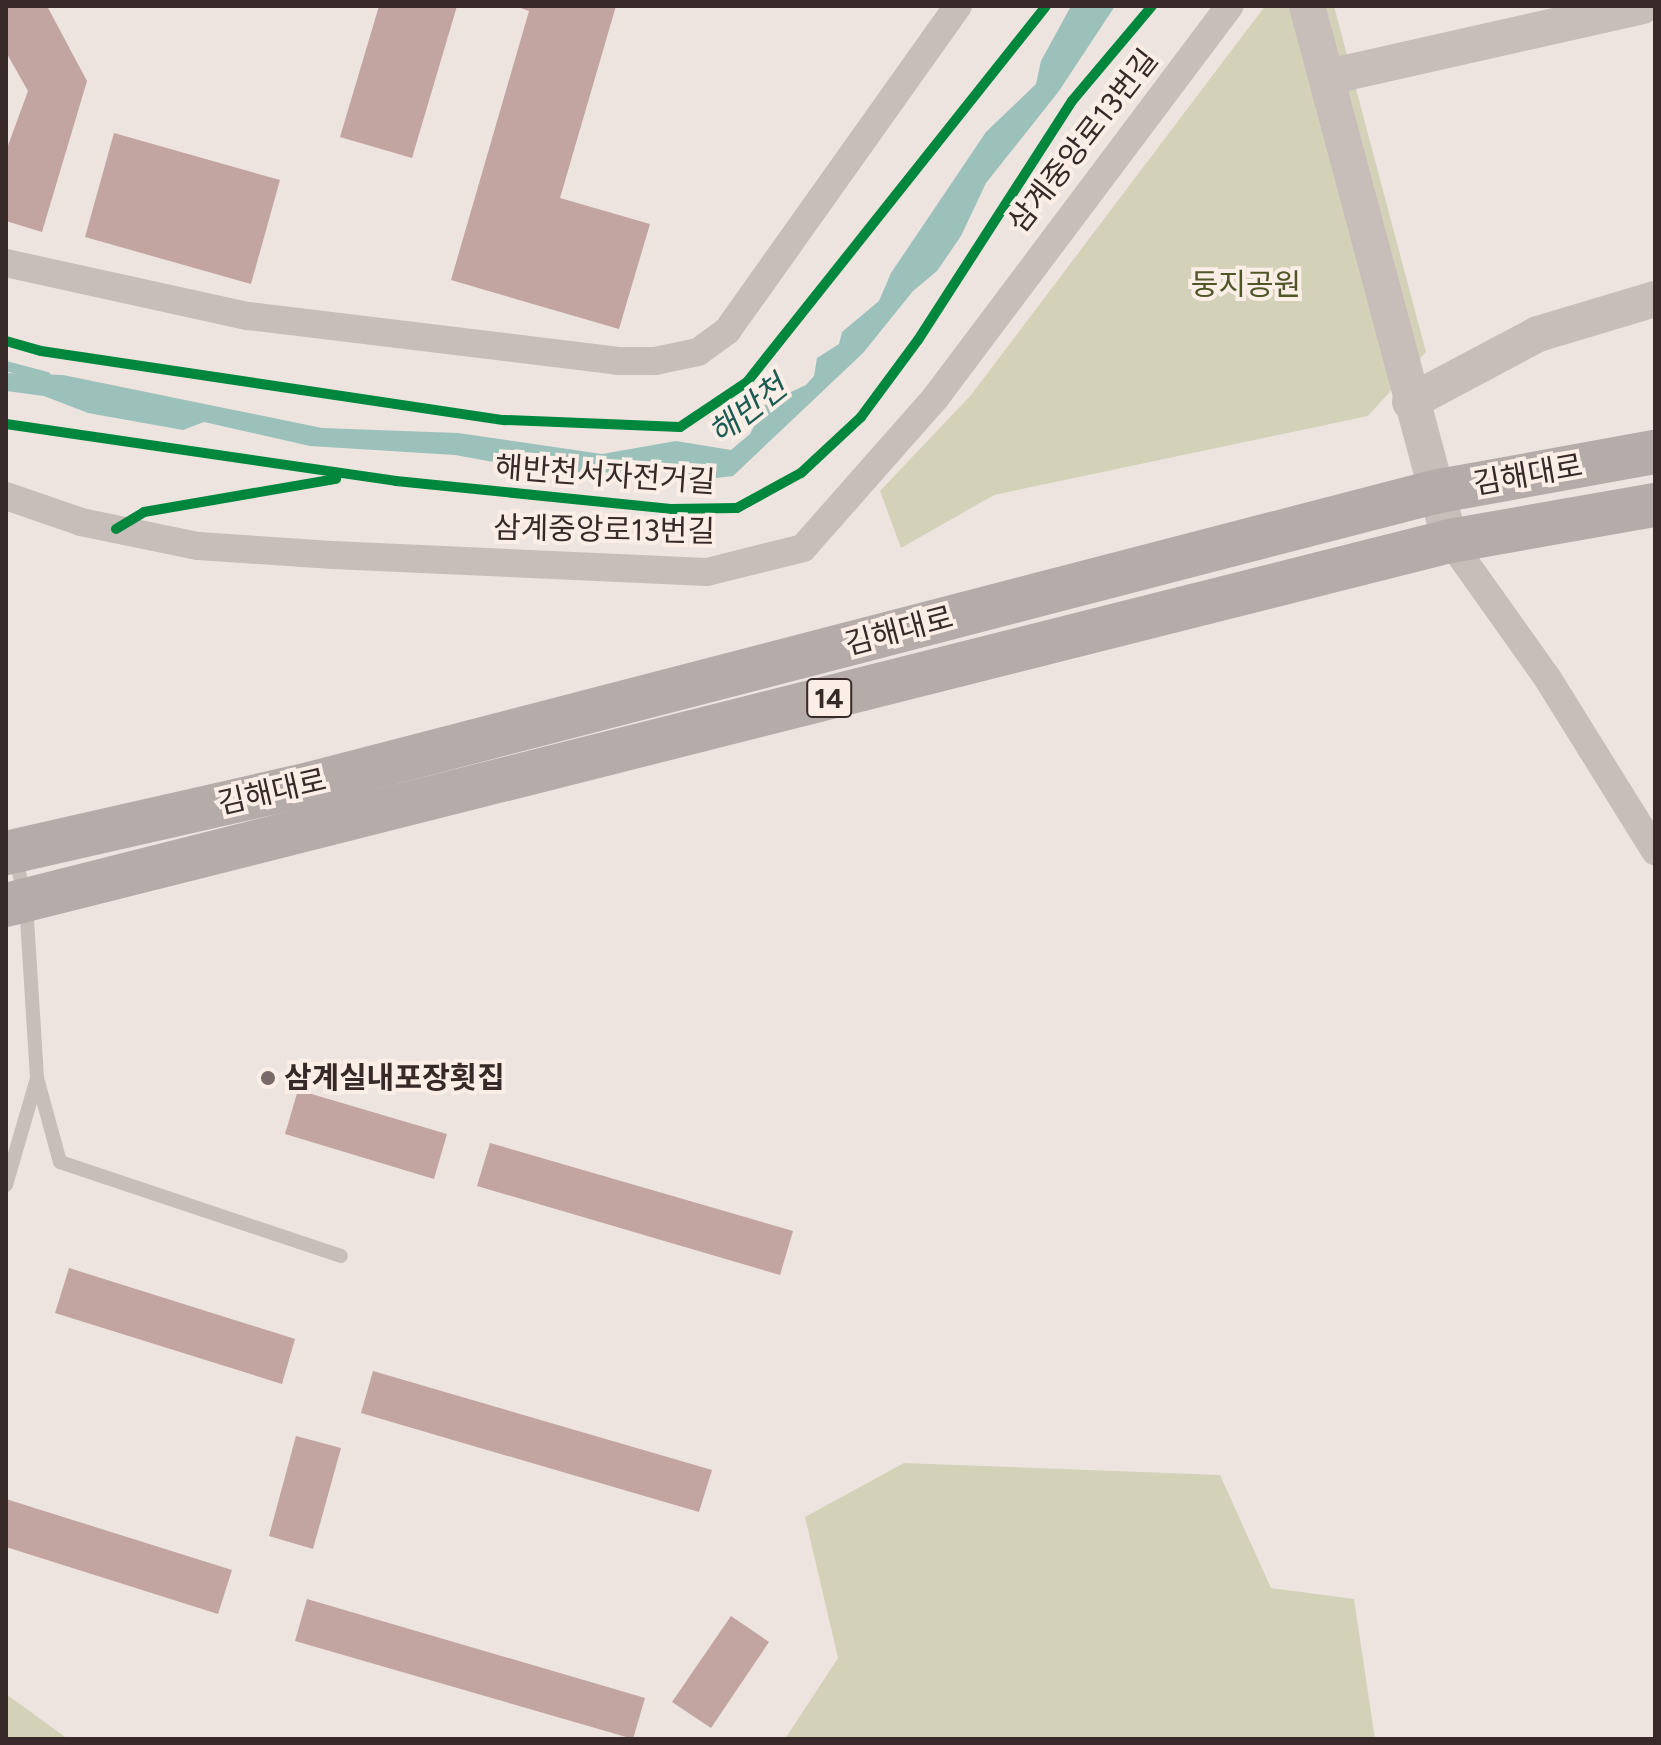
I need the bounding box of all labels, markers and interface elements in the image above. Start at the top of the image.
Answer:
street label: 삼계중앙로13번길 [1001,42,1165,240]
park label: 둥지공원 [1191,267,1301,303]
water label: 해반천 [701,368,795,452]
street label: 김해대로 [1471,448,1585,502]
street label: 해반천서자전거길 [494,449,716,501]
street label: 삼계중앙로13번길 [493,510,715,550]
street label: 김해대로 [841,599,957,663]
road number: 14 [805,674,853,722]
street label: 김해대로 [214,762,330,822]
place label: 삼계실내포장횟집 [284,1060,505,1096]
marker: 삼계실내포장횟집 [259,1069,277,1087]

